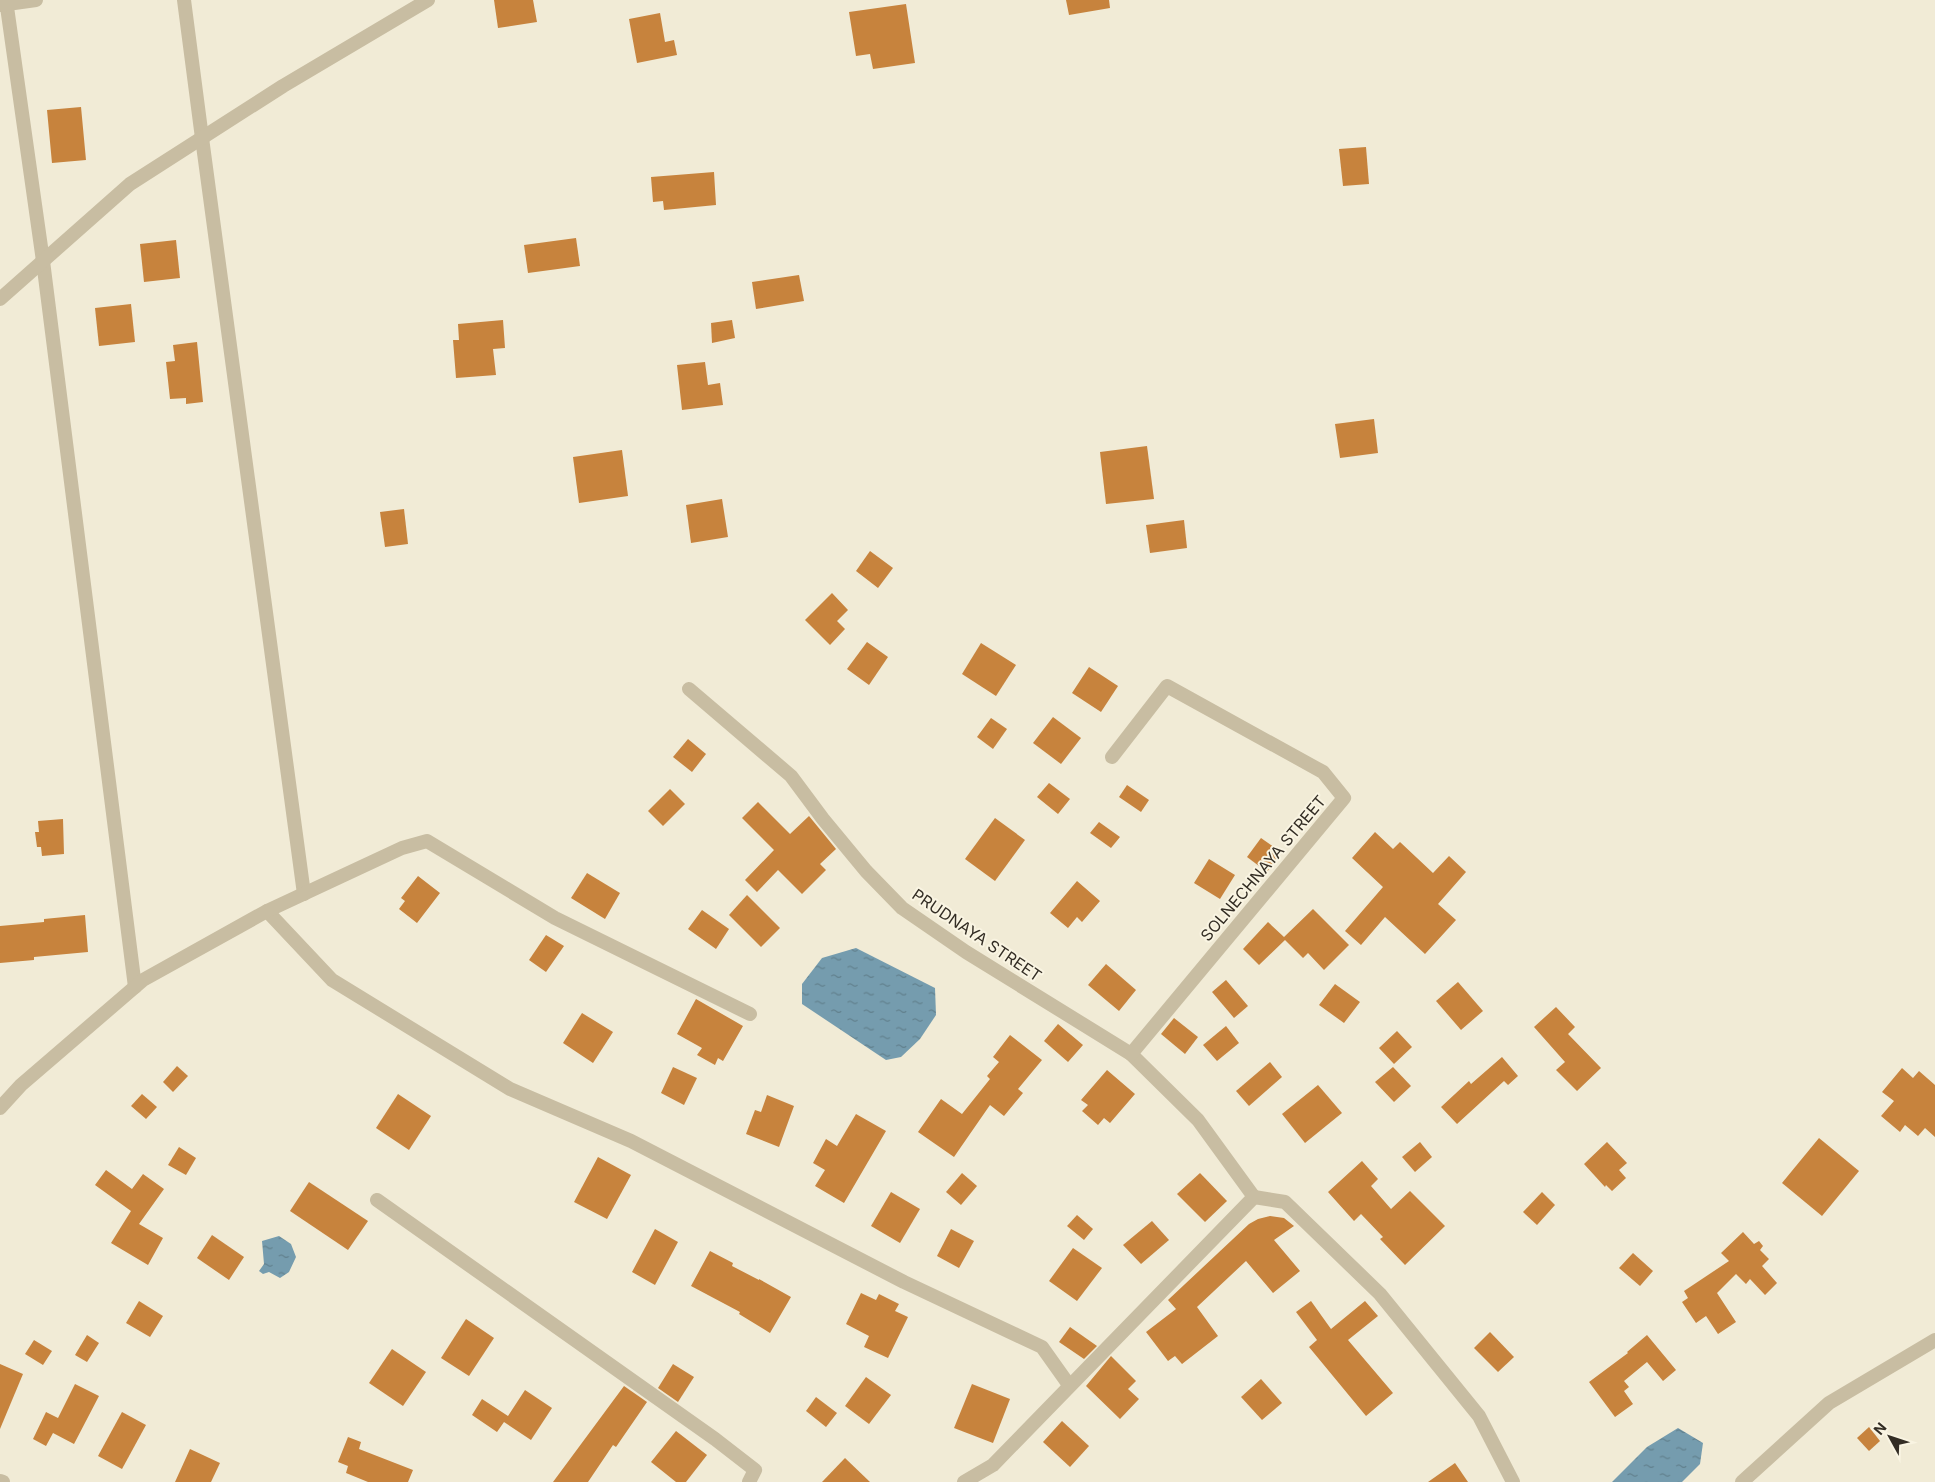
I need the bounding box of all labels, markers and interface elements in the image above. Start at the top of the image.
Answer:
street label: SOLNECHNAYA STREET [1196,791,1330,945]
street label: PRUDNAYA STREET [909,884,1045,986]
north arrow [1865,1412,1915,1462]
text: N [1870,1419,1890,1438]

